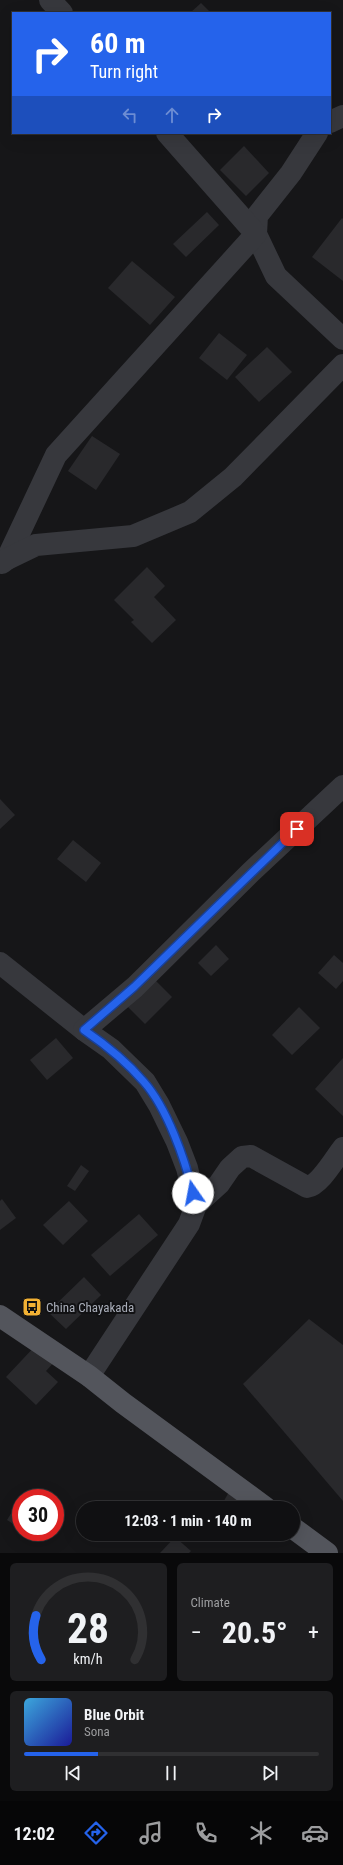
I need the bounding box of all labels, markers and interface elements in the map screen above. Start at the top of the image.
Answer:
text: 60 m [90,27,146,60]
icon: right [24,28,76,80]
text: Turn right [90,61,158,82]
icon: left [119,104,141,126]
icon: ahead [161,104,183,126]
icon: right [203,104,225,126]
pin [280,812,314,846]
icon: arrive [286,818,308,840]
position arrow [172,1172,214,1214]
bus stop icon: China Chayakada [21,1296,43,1318]
place label: China Chayakada [46,1300,134,1315]
speed limit sign: 30 [12,1489,64,1541]
text: 12:03 · 1 min · 140 m [124,1512,252,1530]
text: Climate [191,1595,230,1610]
text: 28 [67,1604,109,1653]
text: 20.5° [222,1615,288,1650]
text: − [191,1620,202,1645]
text: + [308,1620,319,1645]
text: km/h [74,1651,103,1667]
text: Blue Orbit [84,1706,144,1724]
text: Sona [84,1724,110,1739]
icon: previous [62,1762,84,1784]
icon: pause [160,1762,182,1784]
icon: next [259,1762,281,1784]
icon: directions [82,1819,110,1847]
icon: music [137,1819,165,1847]
icon: phone [192,1819,220,1847]
icon: climate [247,1819,275,1847]
icon: car [301,1819,329,1847]
text: 12:02 [13,1823,55,1844]

